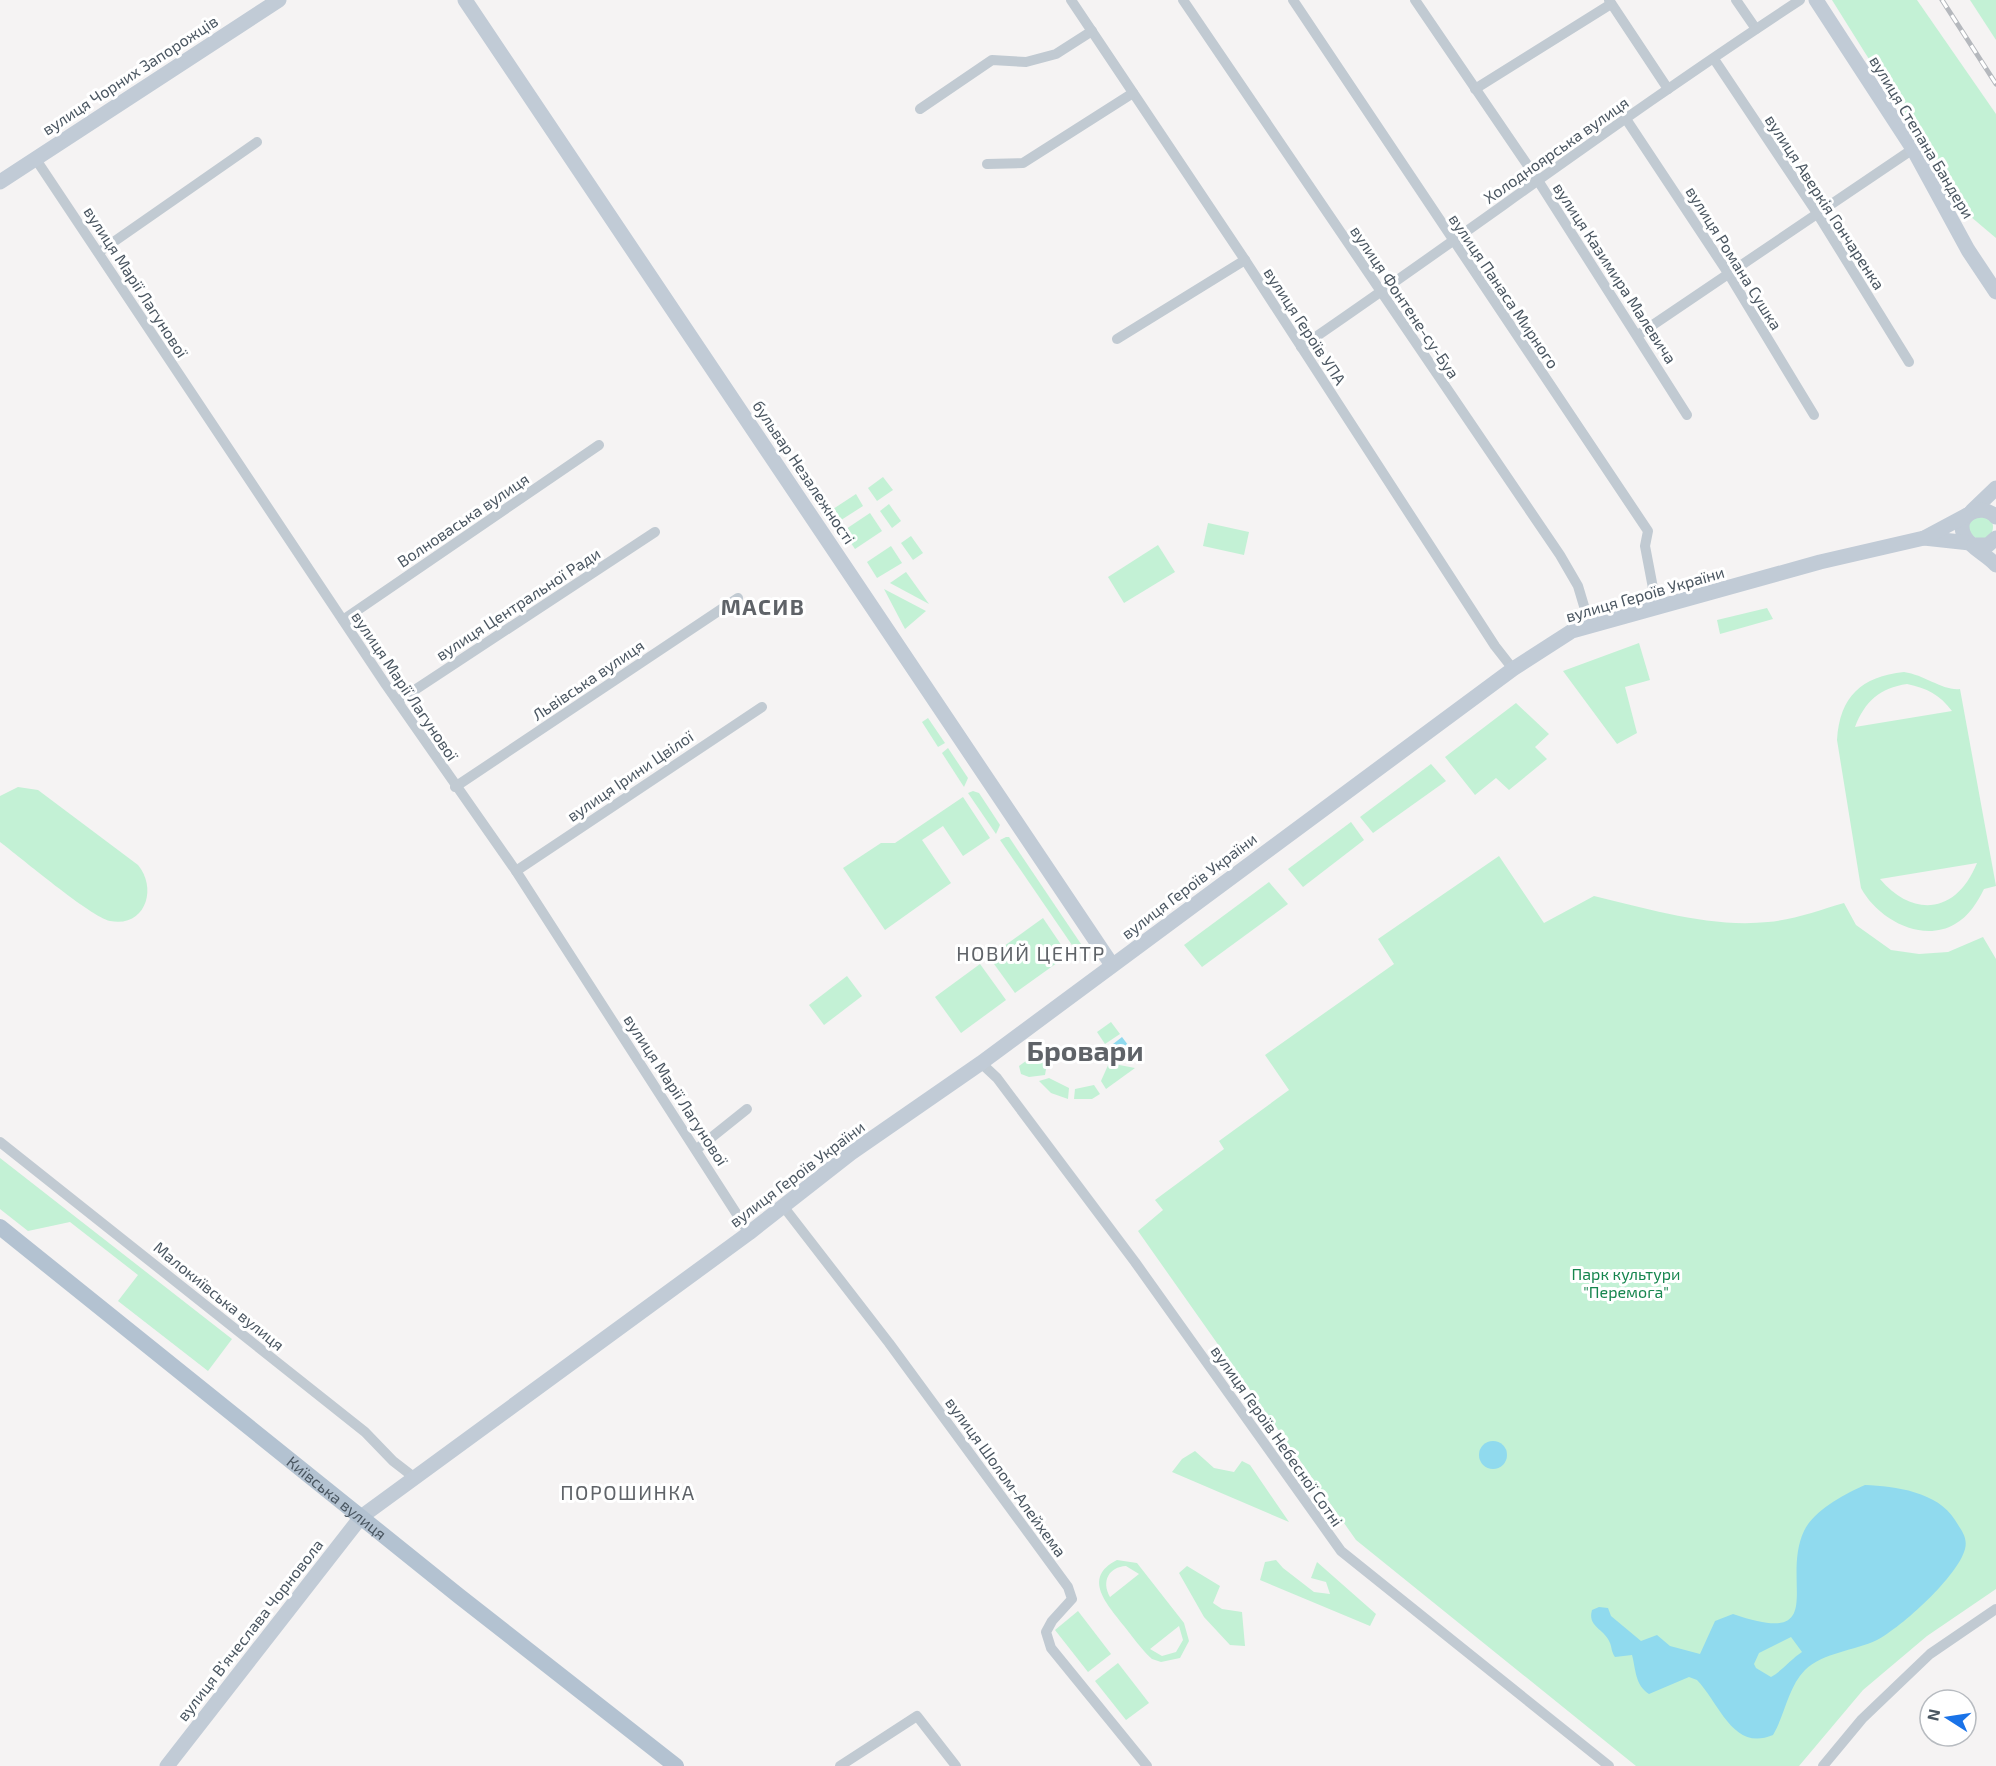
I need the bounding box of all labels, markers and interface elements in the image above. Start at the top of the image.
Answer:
street label: вулиця Чорних Запорожців [38,11,222,139]
street label: вулиця Степана Бандери [1865,52,1979,222]
street label: Холодноярська вулиця [1479,92,1633,208]
street label: вулиця Аверкія Гончаренка [1761,111,1889,293]
street label: вулиця Казимира Малевича [1549,179,1681,367]
street label: вулиця Романа Сушка [1682,182,1786,334]
street label: вулиця Марії Лагунової [80,203,193,362]
street label: вулиця Панаса Мирного [1445,210,1563,372]
street label: вулиця Фонтене-су-Буа [1346,222,1464,382]
street label: вулиця Героїв УПА [1260,264,1350,388]
street label: бульвар Незалежності [748,396,860,548]
street label: Волноваська вулиця [393,469,533,571]
street label: вулиця Центральної Ради [432,543,604,665]
street label: вулиця Героїв України [1563,562,1727,626]
district label: МАСИВ [721,593,805,619]
street label: вулиця Марії Лагунової [347,607,463,765]
street label: Львівська вулиця [528,635,648,725]
street label: вулиця Ірини Цвілої [563,726,698,826]
street label: вулиця Героїв України [1117,829,1261,943]
district label: НОВИЙ ЦЕНТР [956,941,1106,965]
street label: вулиця Марії Лагунової [620,1011,733,1170]
district label: Бровари [1027,1033,1144,1067]
street label: вулиця Героїв України [725,1117,869,1231]
street label: Малокиївська вулиця [150,1237,288,1355]
park label: Парк культури "Перемога" [1572,1264,1680,1301]
street label: вулиця Героїв Небесної Сотні [1207,1342,1347,1530]
street label: вулиця Шолом-Алейхема [941,1393,1071,1561]
street label: Київська вулиця [283,1452,391,1543]
district label: ПОРОШИНКА [560,1480,696,1504]
street label: вулиця Вʼячеслава Чорновола [173,1535,327,1725]
north arrow [1918,1688,1978,1748]
text: N [1922,1707,1943,1722]

